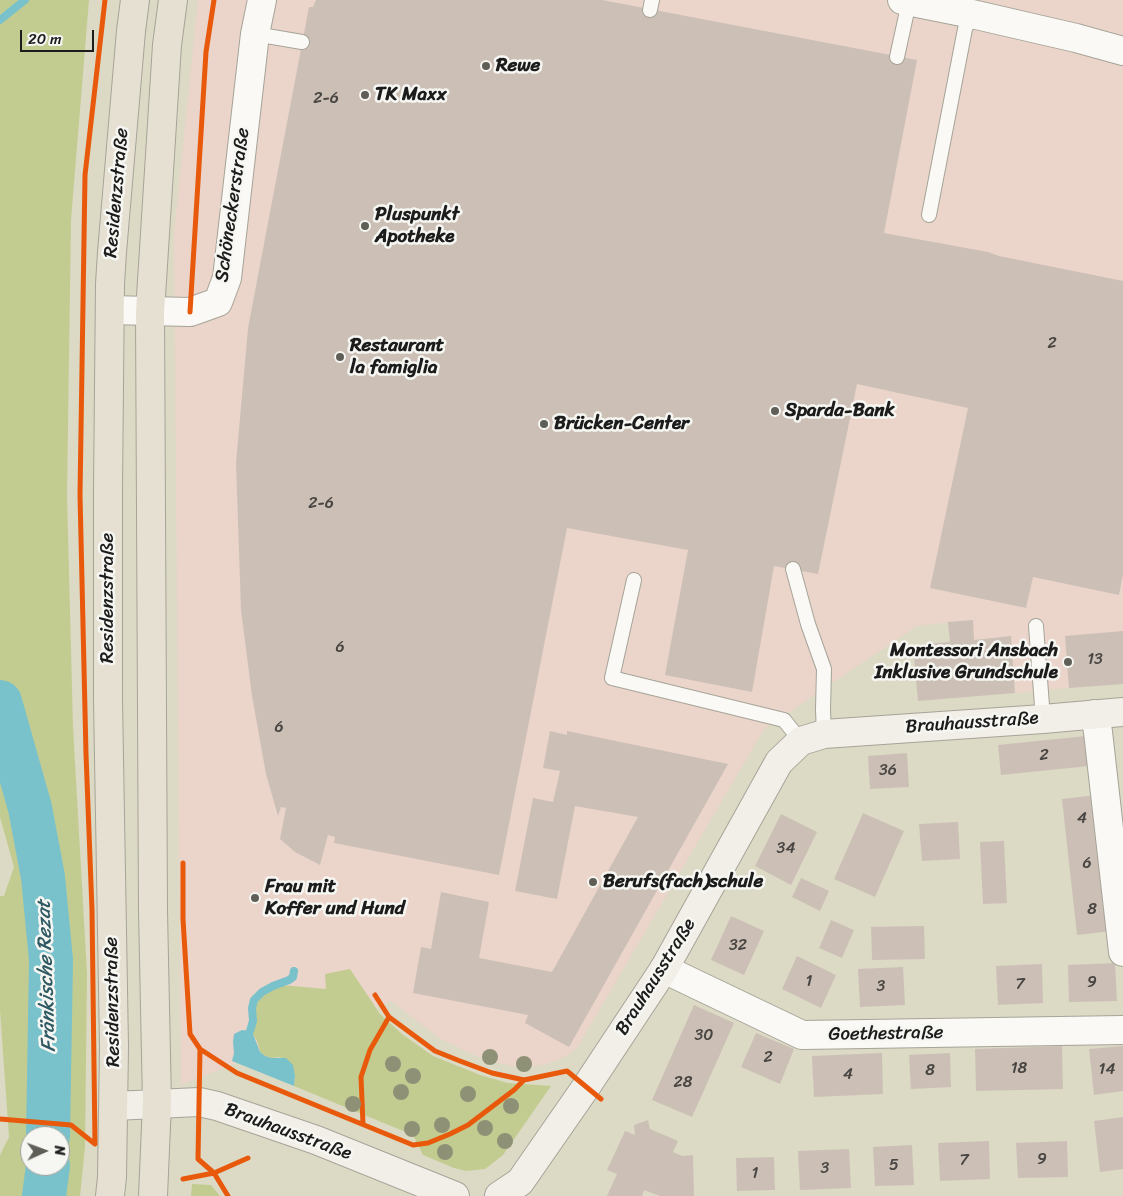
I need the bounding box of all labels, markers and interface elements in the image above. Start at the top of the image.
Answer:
scale bar [22,20,96,52]
text: 20 m [28,26,62,52]
place label: Rewe [496,55,540,77]
marker: Rewe [480,60,492,72]
place label: TK Maxx [375,84,447,106]
house number: 2-6 [313,89,339,109]
marker: TK Maxx [359,89,371,101]
street label: Schöneckerstraße [211,126,255,284]
street label: Residenzstraße [100,127,134,259]
place label: Pluspunkt Apotheke [375,204,459,248]
marker: Pluspunkt Apotheke [359,220,371,232]
house number: 2 [1047,334,1057,354]
place label: Restaurant la famiglia [350,335,444,379]
marker: Restaurant la famiglia [334,351,346,363]
place label: Sparda-Bank [785,400,895,422]
marker: Sparda-Bank [769,405,781,417]
place label: Brücken-Center [554,413,689,435]
marker: Brücken-Center [538,418,550,430]
house number: 2-6 [308,494,334,514]
street label: Residenzstraße [97,533,119,663]
house number: 6 [335,638,345,658]
place label: Montessori Ansbach Inklusive Grundschule [875,640,1058,684]
house number: 13 [1087,650,1103,670]
marker: Montessori Ansbach Inklusive Grundschule [1062,656,1074,668]
street label: Brauhausstraße [905,707,1039,739]
house number: 6 [274,718,284,738]
house number: 2 [1039,746,1049,766]
house number: 36 [879,761,897,781]
house number: 4 [1077,809,1087,829]
house number: 34 [777,839,795,859]
house number: 6 [1082,854,1092,874]
place label: Berufs(fach)schule [603,871,763,893]
place label: Frau mit Koffer und Hund [265,876,405,920]
marker: Berufs(fach)schule [587,876,599,888]
marker: Frau mit Koffer und Hund [249,892,261,904]
water label: Fränkische Rezat [32,900,62,1052]
house number: 8 [1087,900,1097,920]
street label: Brauhausstraße [611,914,701,1040]
house number: 32 [729,936,747,956]
street label: Residenzstraße [100,937,126,1067]
house number: 1 [806,972,812,992]
house number: 9 [1087,973,1097,993]
house number: 7 [1015,975,1025,995]
house number: 3 [877,977,885,997]
street label: Goethestraße [828,1022,944,1046]
house number: 30 [695,1026,713,1046]
house number: 2 [763,1048,773,1068]
house number: 18 [1011,1059,1027,1079]
house number: 14 [1099,1060,1115,1080]
house number: 8 [925,1061,935,1081]
house number: 4 [843,1065,853,1085]
house number: 28 [674,1073,692,1093]
street label: Brauhausstraße [221,1098,355,1166]
north arrow [20,1126,70,1176]
text: N [47,1145,72,1156]
house number: 9 [1037,1150,1047,1170]
house number: 7 [959,1151,969,1171]
house number: 5 [889,1156,899,1176]
house number: 3 [821,1159,829,1179]
house number: 1 [752,1164,758,1184]

